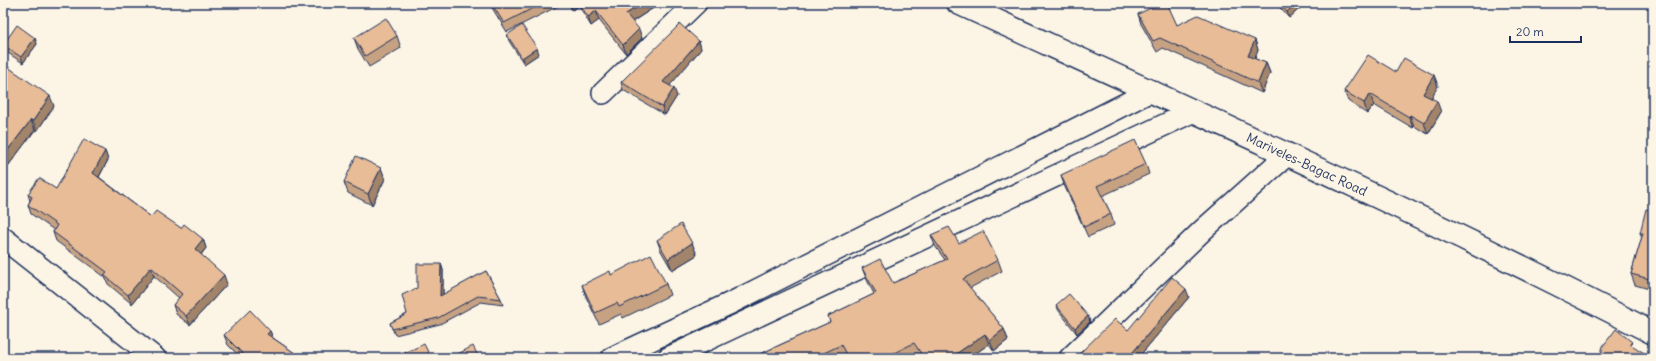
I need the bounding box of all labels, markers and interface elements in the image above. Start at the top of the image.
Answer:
scale bar [1510,18,1581,44]
text: 20 m [1516,24,1544,39]
street label: Mariveles-Bagac Road [1244,129,1370,200]

